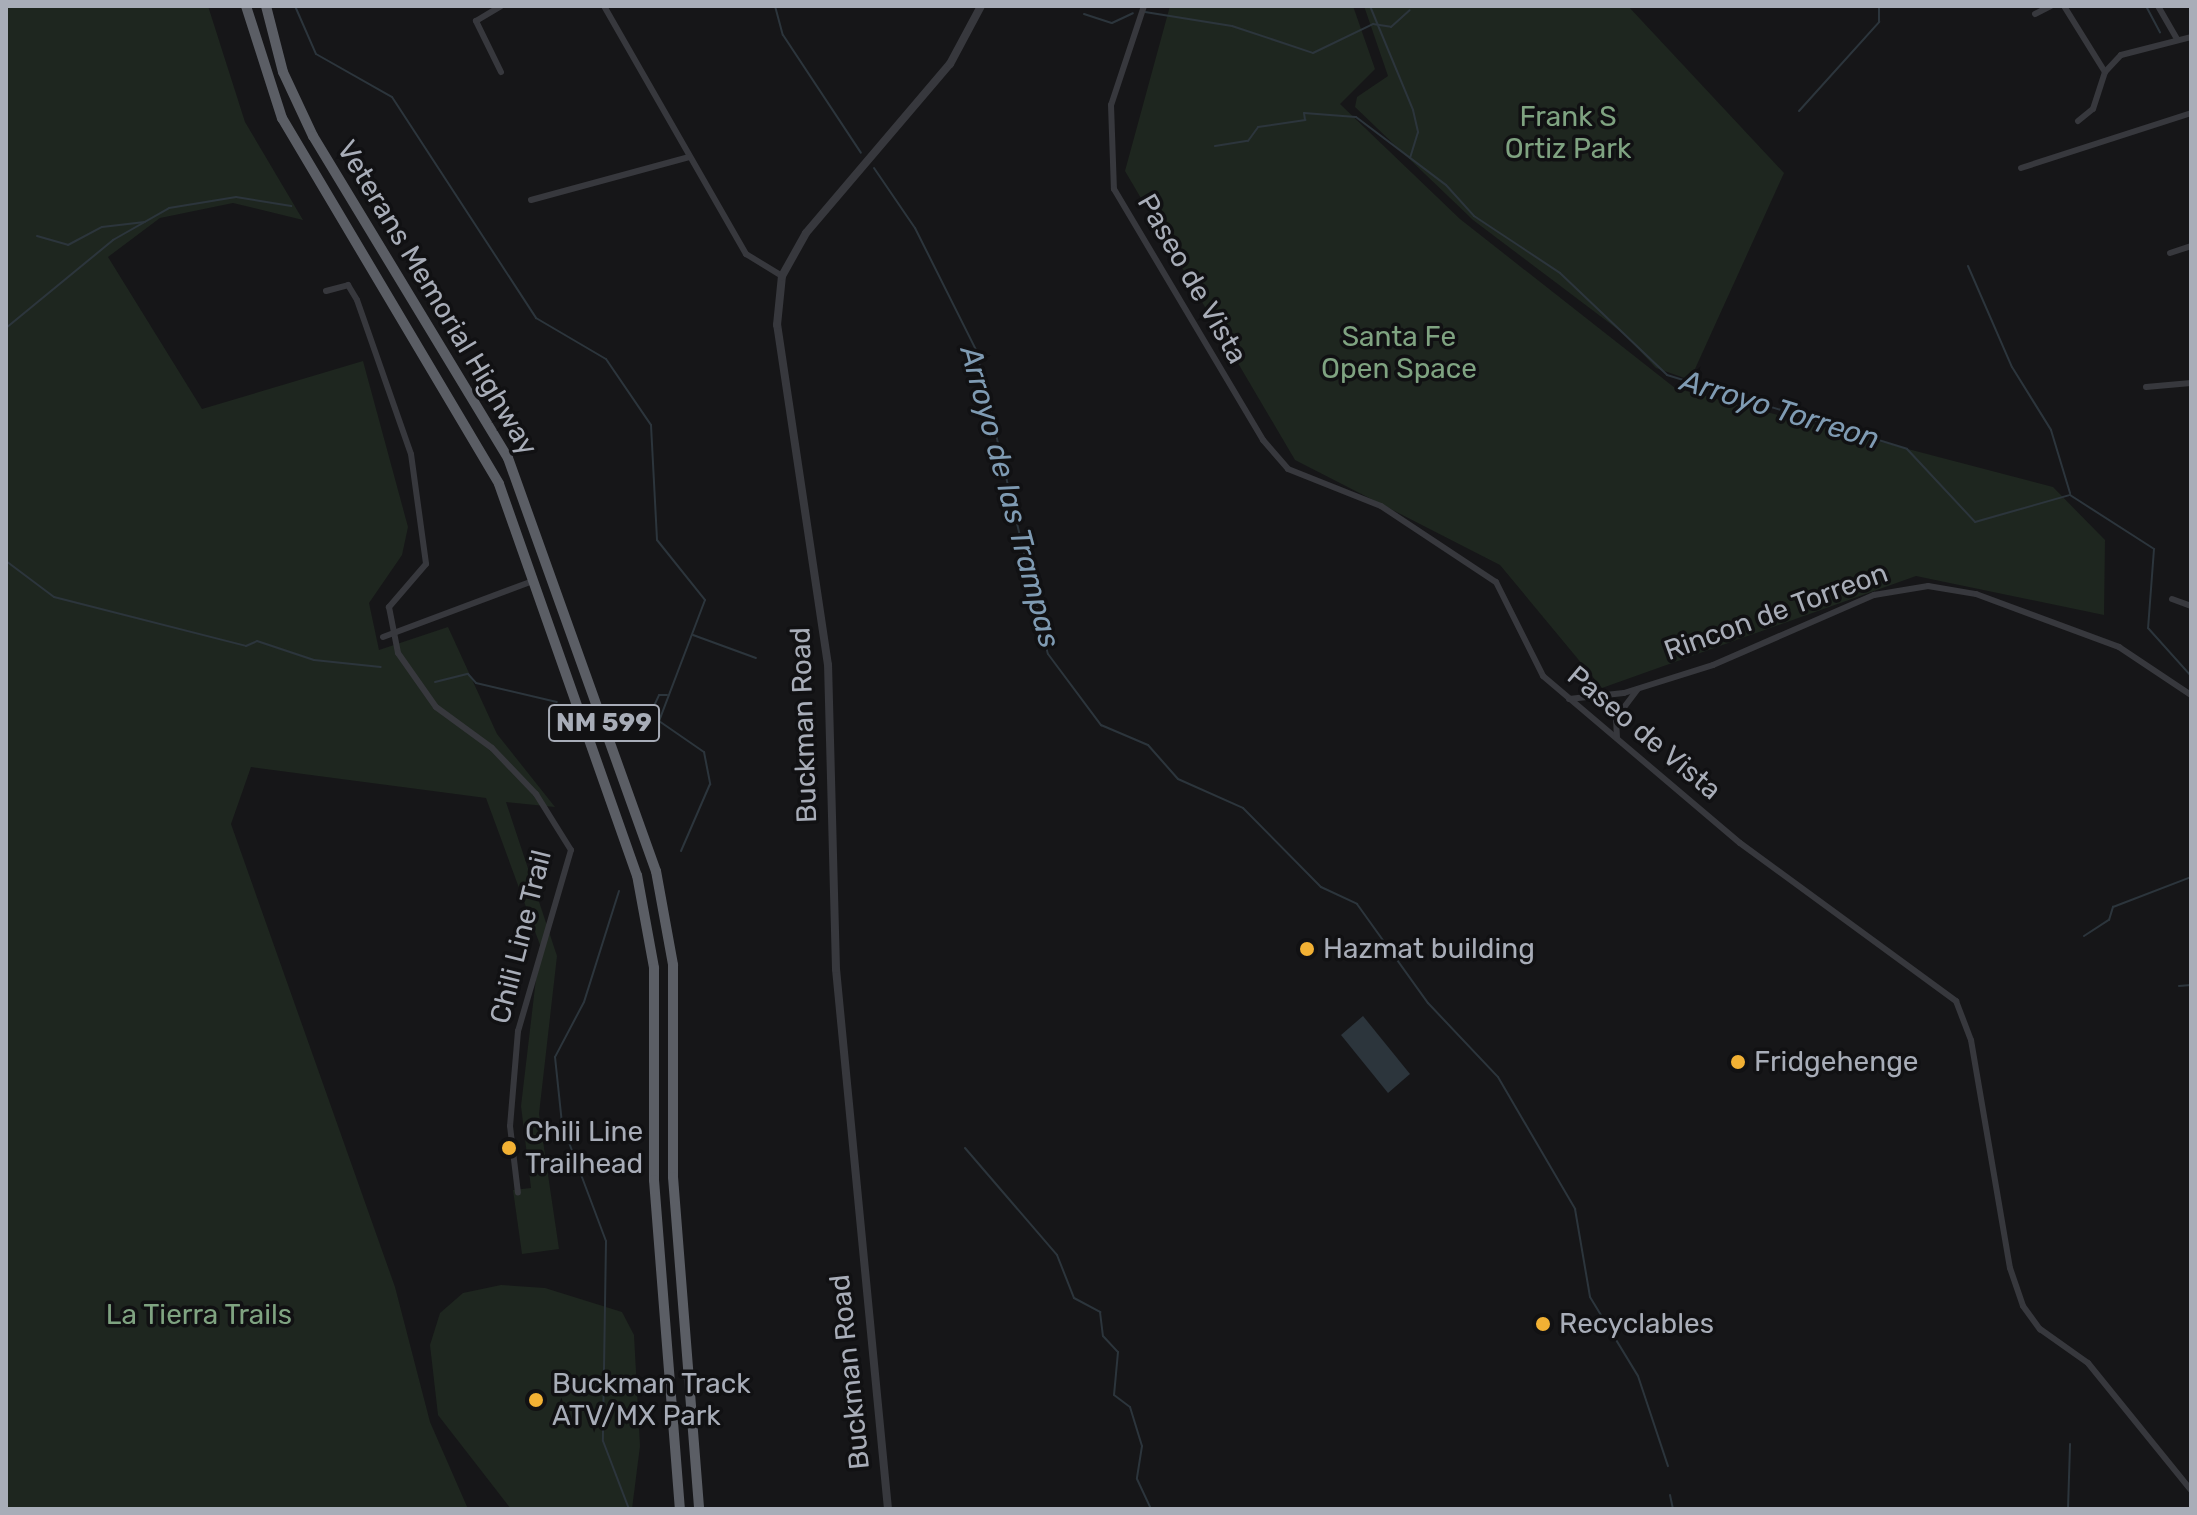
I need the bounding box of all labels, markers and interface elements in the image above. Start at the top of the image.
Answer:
park label: Frank S Ortiz Park [1505,100,1631,166]
street label: Veterans Memorial Highway [330,134,544,462]
street label: Paseo de Vista [1130,188,1254,370]
park label: Santa Fe Open Space [1321,320,1477,386]
water label: Arroyo de las Trampas [952,342,1068,652]
water label: Arroyo Torreon [1676,363,1884,457]
street label: Rincon de Torreon [1659,556,1893,668]
street label: Buckman Road [784,626,824,824]
street label: Paseo de Vista [1560,659,1728,807]
road number: NM 599 [548,701,660,745]
street label: Chili Line Trail [483,846,559,1028]
place label: Hazmat building [1323,932,1535,966]
marker: Hazmat building [1298,940,1316,958]
place label: Fridgehenge [1754,1045,1919,1079]
marker: Fridgehenge [1729,1053,1747,1071]
place label: Chili Line Trailhead [525,1115,643,1181]
marker: Chili Line Trailhead [500,1139,518,1157]
street label: Buckman Road [823,1273,877,1471]
park label: La Tierra Trails [105,1298,293,1332]
place label: Recyclables [1559,1307,1714,1341]
marker: Recyclables [1534,1315,1552,1333]
place label: Buckman Track ATV/MX Park [552,1367,751,1433]
marker: Buckman Track ATV/MX Park [527,1391,545,1409]

